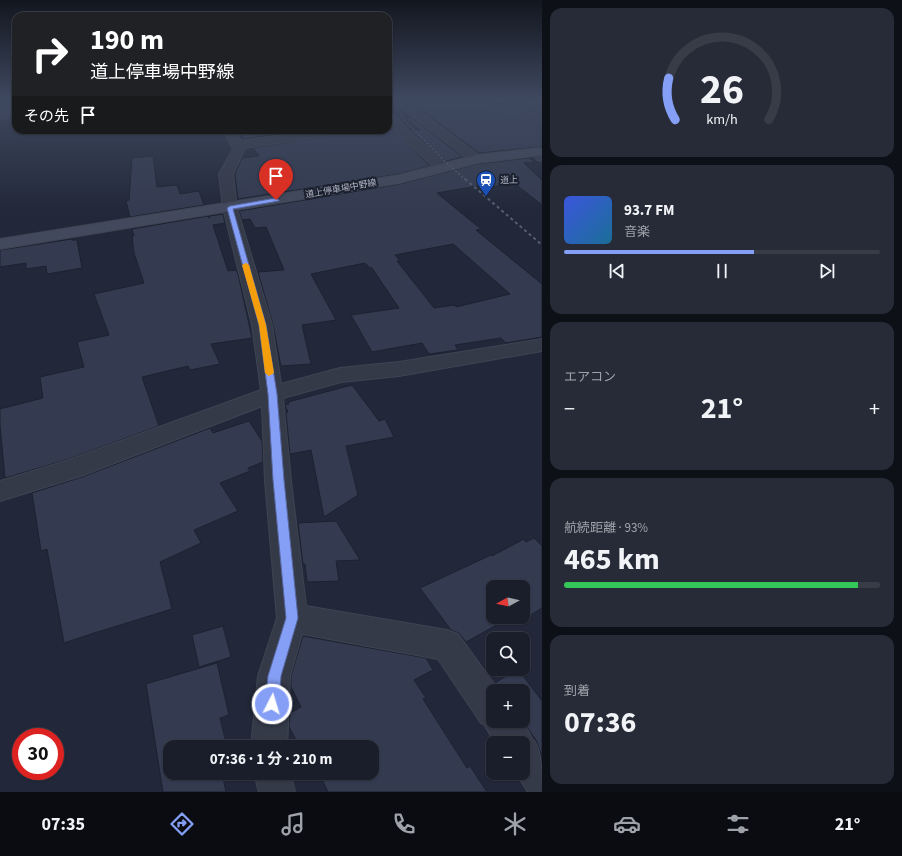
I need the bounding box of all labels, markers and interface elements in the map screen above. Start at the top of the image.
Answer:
text: 190 m [90,20,164,60]
icon: right [24,28,76,80]
text: 道上停車場中野線 [90,60,234,85]
text: 26 [700,60,744,120]
icon: arrive [77,104,99,126]
text: その先 [24,106,69,127]
text: km/h [706,109,738,130]
pin [259,159,293,200]
icon: arrive [265,165,287,187]
station icon: 道上 [475,169,497,197]
place label: 道上 [500,174,518,187]
street label: 道上停車場中野線 [304,176,379,202]
text: 93.7 FM [624,200,675,221]
text: 音楽 [624,223,650,241]
icon: previous [606,260,628,282]
icon: pause [711,260,733,282]
icon: next [816,260,838,282]
text: エアコン [564,368,616,386]
text: 21° [701,387,743,430]
text: − [564,393,575,425]
text: + [869,393,880,425]
text: 航続距離 · 93% [564,519,648,537]
text: 465 km [564,538,660,581]
north arrow [486,580,530,624]
map controls [486,580,530,780]
button: search [486,632,530,676]
text: 到着 [564,682,590,700]
position arrow [251,683,293,725]
button: + [486,684,530,728]
text: 07:36 [564,701,636,744]
speed limit sign: 30 [12,728,64,780]
button: − [486,736,530,780]
text: 07:36 · 1 分 · 210 m [210,749,332,770]
icon: directions [168,810,196,838]
icon: music [279,810,307,838]
icon: phone [390,810,418,838]
icon: climate [501,810,529,838]
icon: car [613,810,641,838]
icon: filters [724,810,752,838]
text: 07:35 [42,812,85,837]
text: 21° [835,812,860,837]

